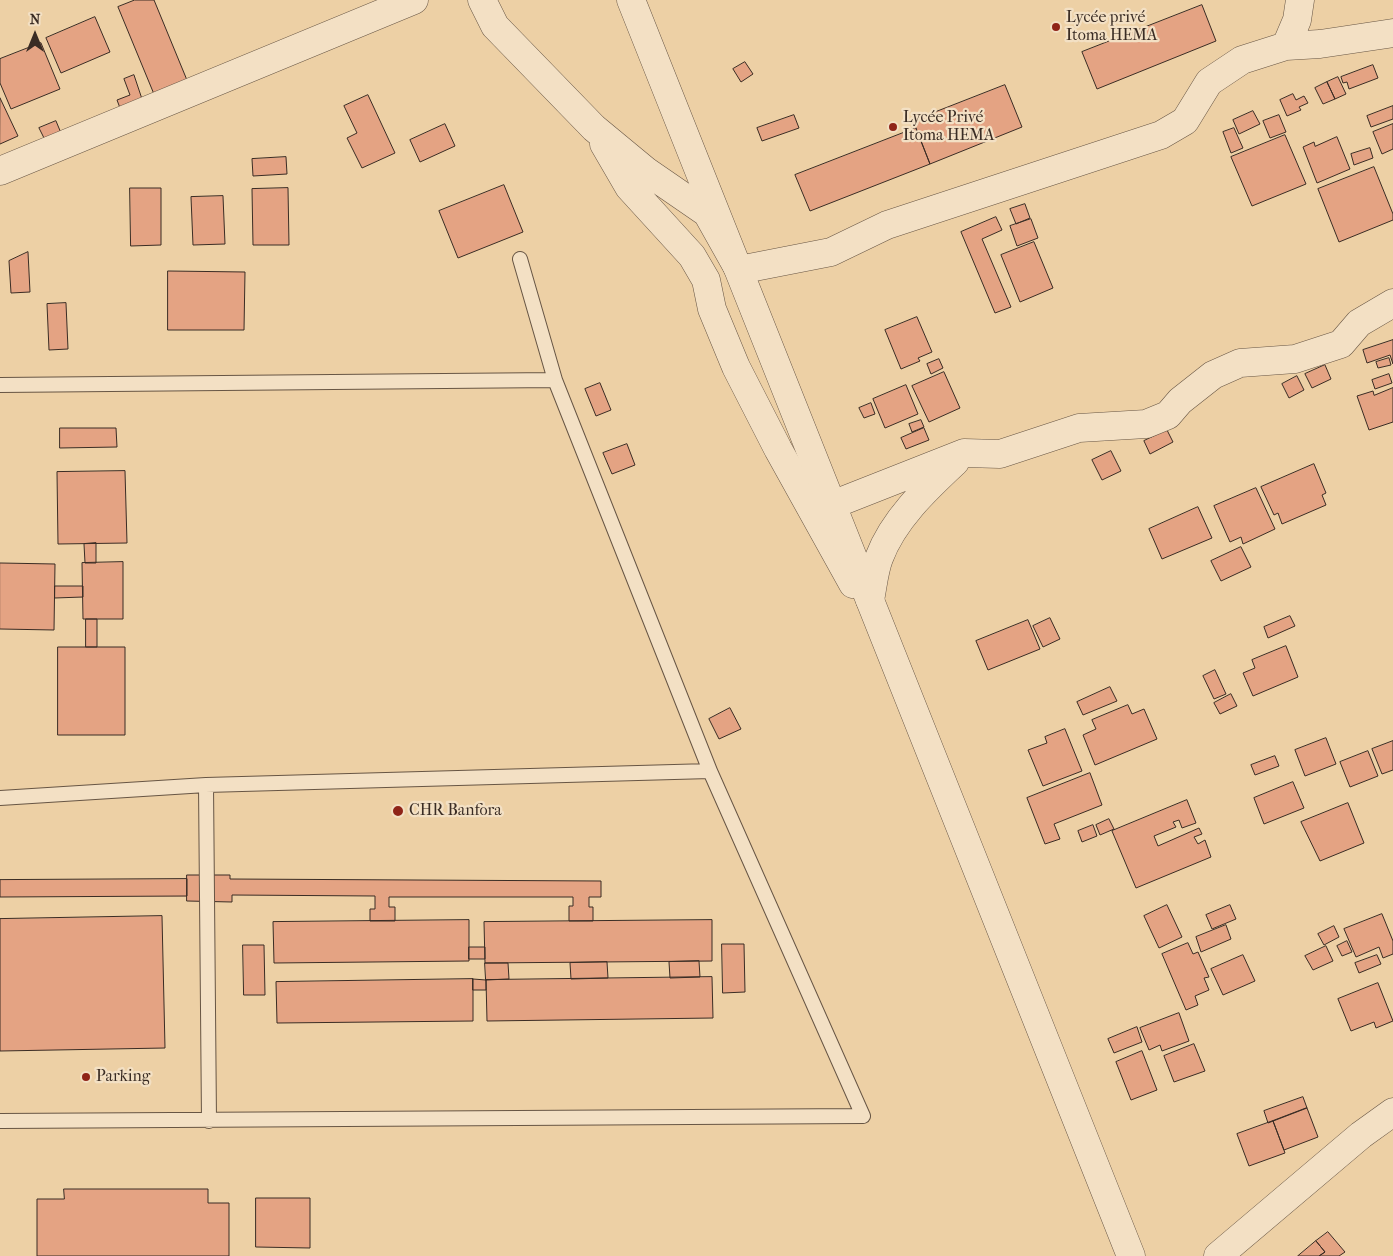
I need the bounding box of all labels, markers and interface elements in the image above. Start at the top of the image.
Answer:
place label: Lycée privé Itoma HEMA [1066,8,1157,46]
north arrow [10,10,60,60]
text: N [30,11,40,28]
marker: Lycée privé Itoma HEMA [1050,21,1062,33]
place label: Lycée Privé Itoma HEMA [903,108,994,146]
marker: Lycée Privé Itoma HEMA [887,121,899,133]
place label: CHR Banfora [409,801,502,821]
marker: CHR Banfora [391,804,405,818]
place label: Parking [96,1067,150,1087]
marker: Parking [80,1071,92,1083]

